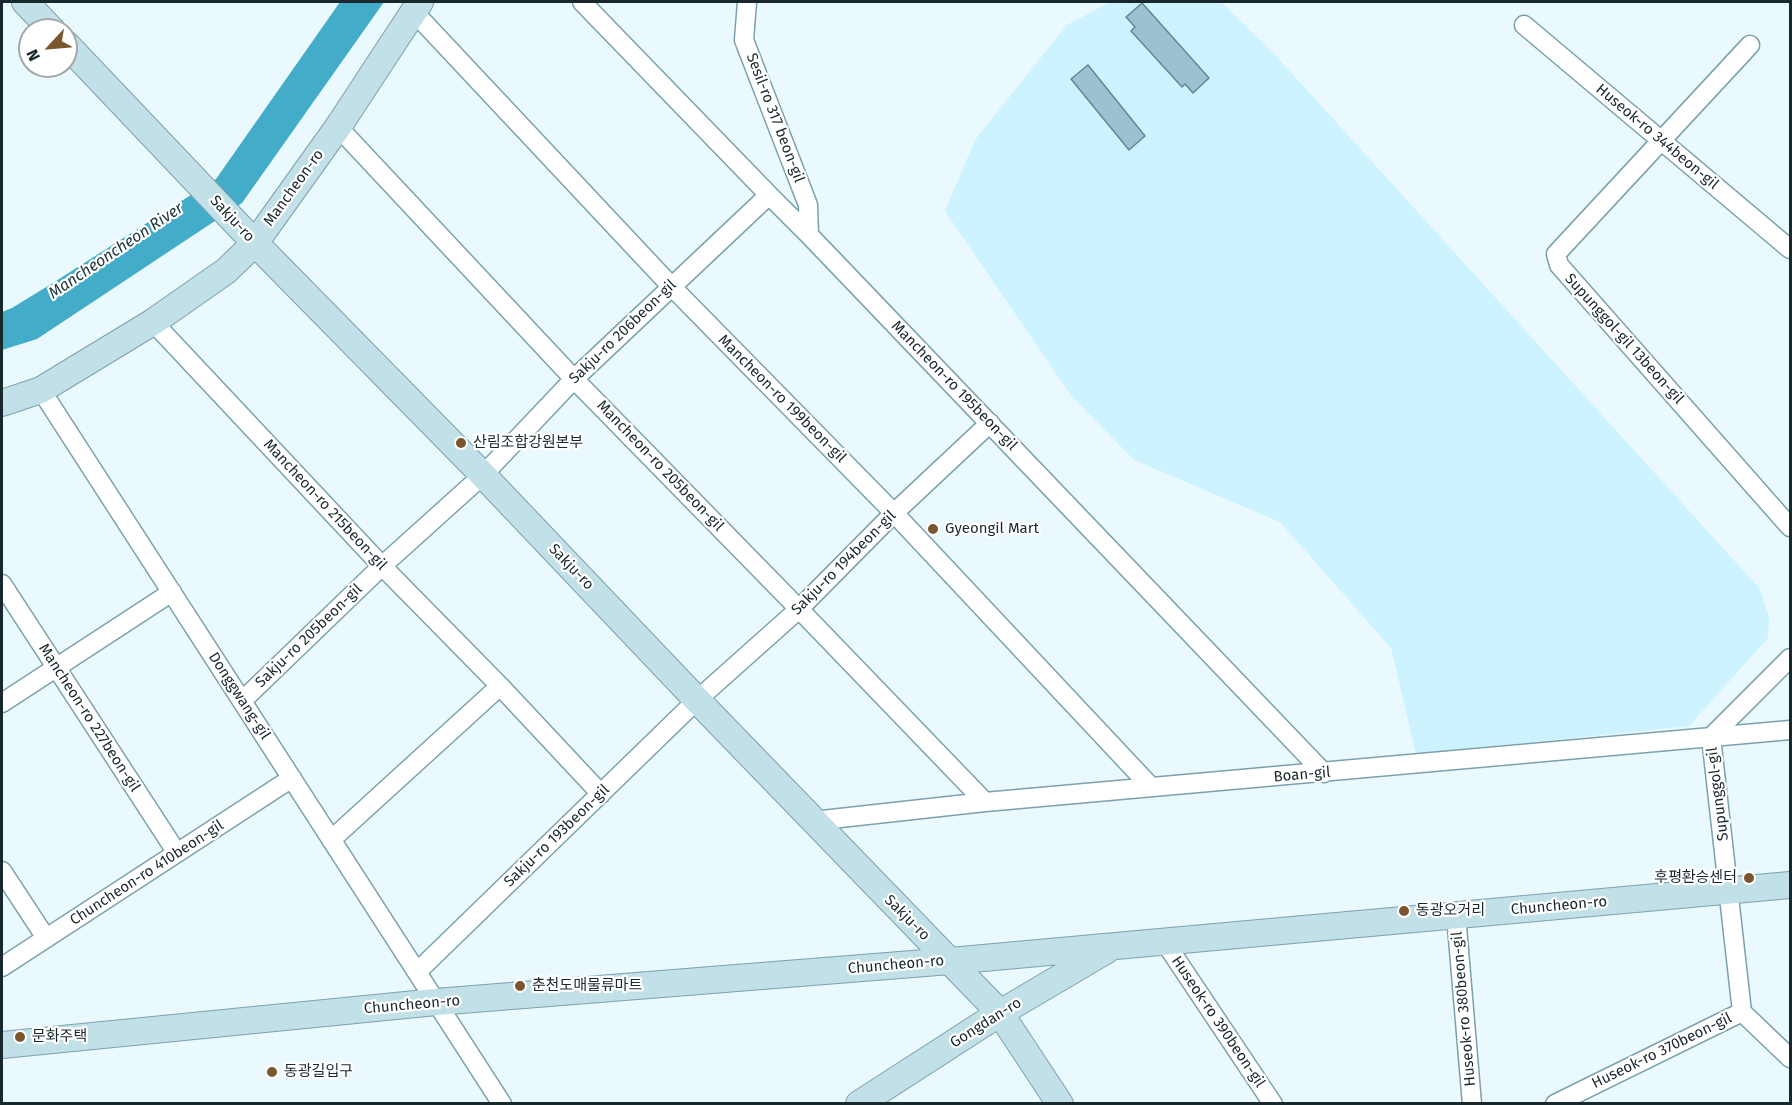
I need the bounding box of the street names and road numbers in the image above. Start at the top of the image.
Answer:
street label: Sesil-ro 317 beon-gil [742,51,808,185]
street label: Huseok-ro 344beon-gil [1592,80,1722,194]
street label: Mancheon-ro [260,146,328,230]
street label: Sakju-ro [206,192,258,246]
street label: Supunggol-gil 13beon-gil [1561,270,1687,408]
street label: Sakju-ro 206beon-gil [566,276,680,388]
street label: Mancheon-ro 195beon-gil [887,317,1021,455]
street label: Mancheon-ro 199beon-gil [714,331,850,467]
street label: Mancheon-ro 205beon-gil [593,397,727,535]
street label: Mancheon-ro 215beon-gil [260,436,390,574]
street label: Sakju-ro 194beon-gil [788,507,900,619]
street label: Sakju-ro [545,540,597,594]
street label: Sakju-ro 205beon-gil [252,580,366,692]
street label: Mancheon-ro 227beon-gil [34,641,144,795]
street label: Donggwang-gil [204,649,274,743]
street label: Supunggol-gil [1703,746,1733,842]
street label: Boan-gil [1273,764,1331,786]
street label: Sakju-ro 193beon-gil [500,781,614,891]
street label: Chuncheon-ro 410beon-gil [67,817,227,929]
street label: Sakju-ro [880,891,934,945]
street label: Chuncheon-ro [1510,893,1608,919]
street label: Huseok-ro 380beon-gil [1448,931,1480,1087]
street label: Chuncheon-ro [847,952,945,978]
street label: Huseok-ro 390beon-gil [1167,953,1269,1091]
street label: Chuncheon-ro [363,992,461,1018]
street label: Gongdan-ro [947,994,1025,1052]
street label: Huseok-ro 370beon-gil [1589,1009,1735,1093]

